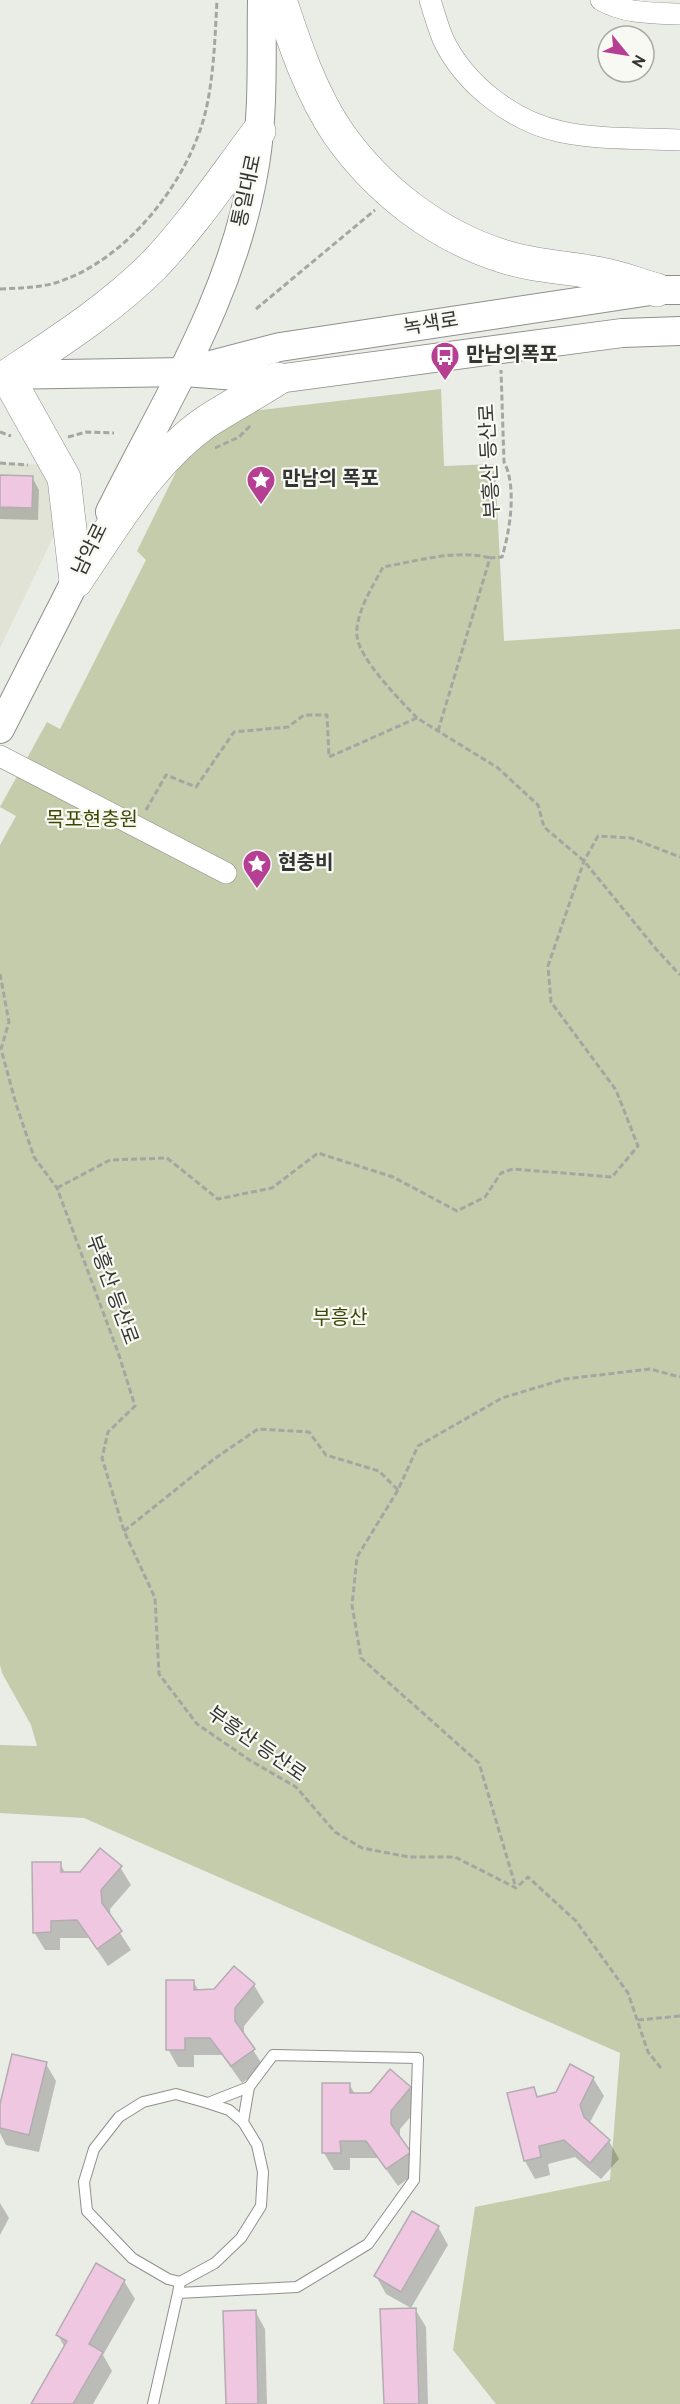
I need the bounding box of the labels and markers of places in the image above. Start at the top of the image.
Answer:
bus stop icon: 만남의폭포 [429,340,461,382]
place label: 만남의폭포 [466,343,558,369]
place icon: 만남의 폭포 [245,464,277,506]
place label: 만남의 폭포 [282,467,379,493]
place icon: 현충비 [241,848,273,890]
place label: 현충비 [278,851,333,877]

